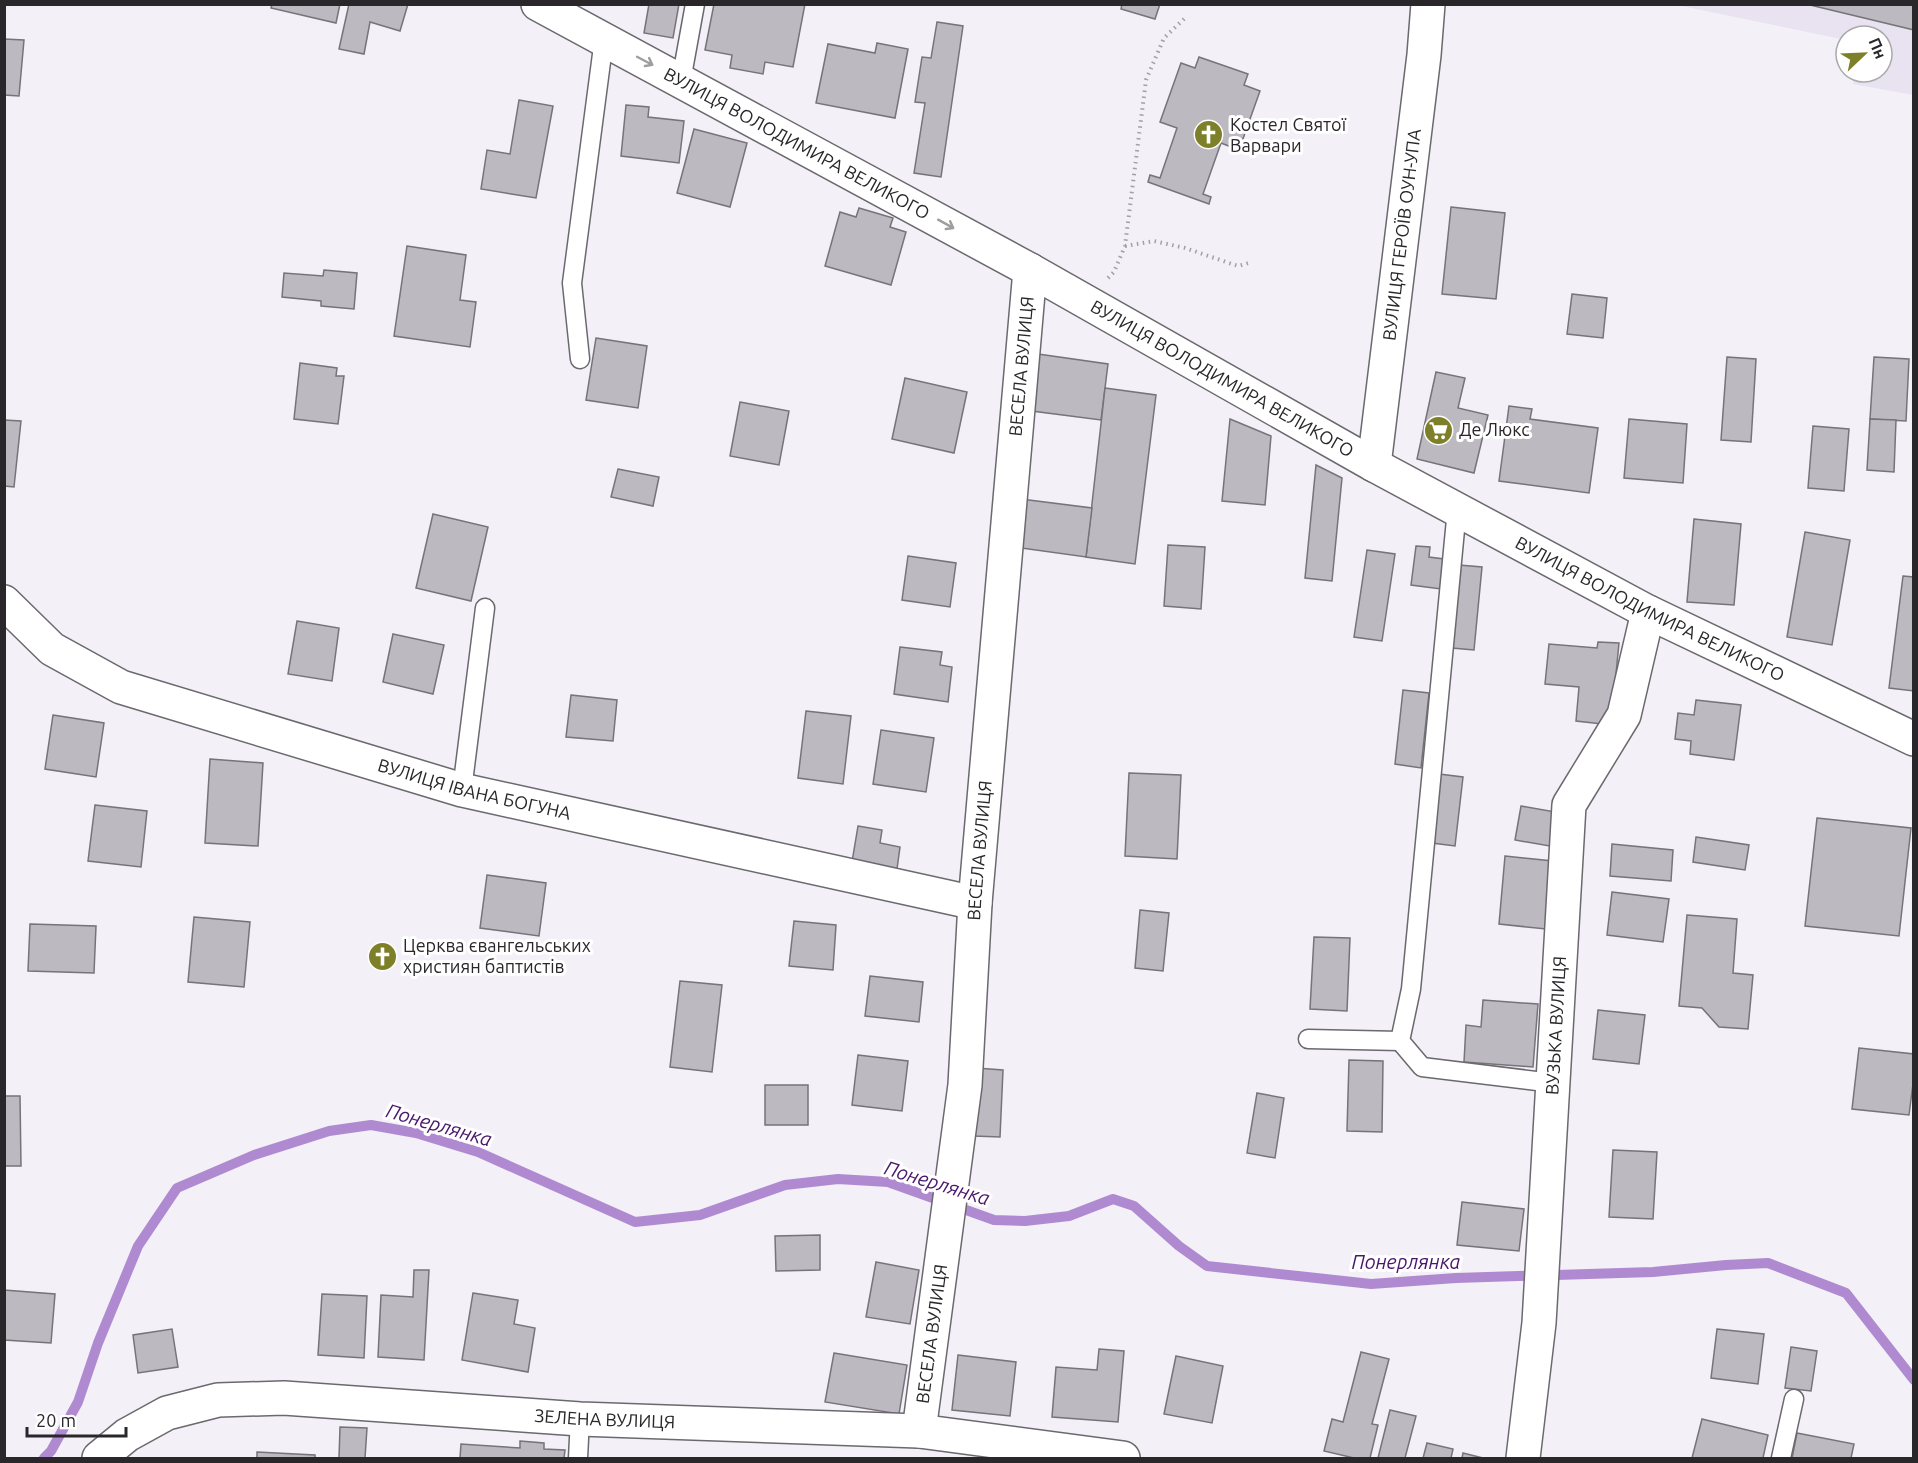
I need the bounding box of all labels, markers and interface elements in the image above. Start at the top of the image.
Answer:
north arrow [1834,24,1894,84]
text: Пн [1865,35,1890,61]
one-way arrow [636,55,653,67]
street label: ВУЛИЦЯ ВОЛОДИМИРА ВЕЛИКОГО [661,63,933,223]
place label: Костел Святої Варвари [1230,114,1347,155]
church icon: Костел Святої Варвари [1193,119,1225,151]
street label: ВУЛИЦЯ ГЕРОЇВ ОУН-УПА [1378,127,1424,342]
one-way arrow [937,218,954,230]
street label: ВЕСЕЛА ВУЛИЦЯ [1005,295,1037,437]
street label: ВУЛИЦЯ ВОЛОДИМИРА ВЕЛИКОГО [1087,295,1358,460]
supermarket icon: Де Люкс [1422,414,1454,446]
place label: Де Люкс [1459,419,1530,439]
street label: ВУЛИЦЯ ВОЛОДИМИРА ВЕЛИКОГО [1512,532,1788,685]
street label: ВУЛИЦЯ ІВАНА БОГУНА [376,754,573,823]
street label: ВЕСЕЛА ВУЛИЦЯ [963,780,995,921]
place label: Церква євангельських християн баптистів [403,935,591,976]
church icon: Церква євангельських християн баптистів [366,940,398,972]
street label: ВУЗЬКА ВУЛИЦЯ [1541,955,1569,1095]
water label: Понерлянка [384,1098,495,1151]
water label: Понерлянка [882,1156,993,1209]
water label: Понерлянка [1352,1250,1461,1273]
street label: ВЕСЕЛА ВУЛИЦЯ [912,1263,950,1405]
scale bar [27,1400,126,1438]
street label: ЗЕЛЕНА ВУЛИЦЯ [534,1405,675,1431]
text: 20 m [36,1410,76,1430]

